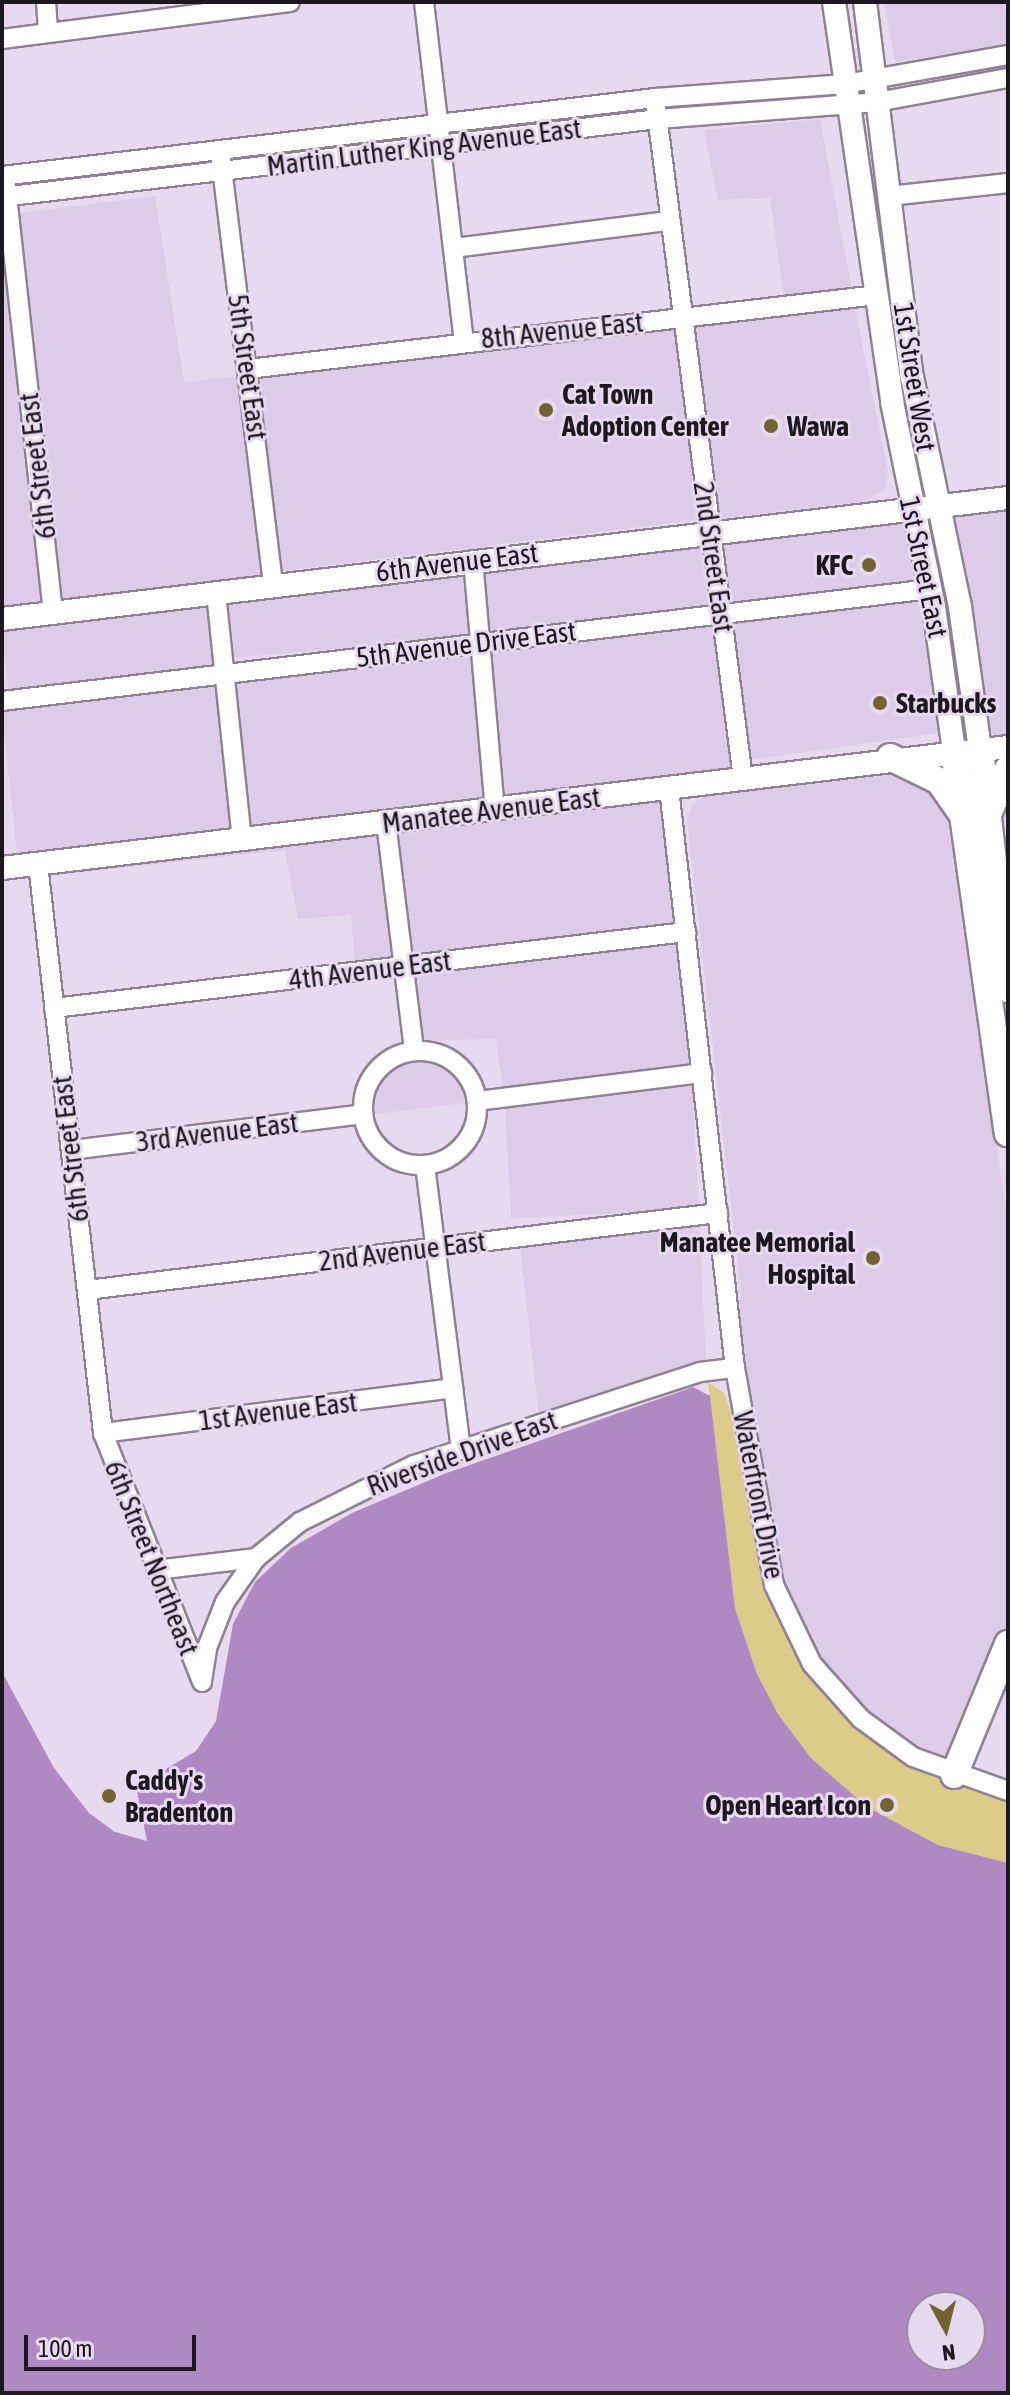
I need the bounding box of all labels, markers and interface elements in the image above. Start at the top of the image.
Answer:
street label: Martin Luther King Avenue East [265,111,583,183]
street label: 5th Street East [221,292,275,442]
street label: 1st Street West [887,300,943,454]
street label: 8th Avenue East [479,305,645,355]
place label: Cat Town Adoption Center [562,377,728,443]
street label: 6th Street East [11,391,63,541]
marker: Cat Town Adoption Center [537,401,555,419]
place label: Wawa [787,409,849,443]
marker: Wawa [762,417,780,435]
street label: 2nd Street East [687,479,741,635]
street label: 1st Street East [893,494,955,640]
street label: 6th Avenue East [374,535,540,589]
place label: KFC [815,548,853,582]
marker: KFC [860,556,878,574]
street label: 5th Avenue Drive East [354,614,578,674]
place label: Starbucks [896,686,996,720]
marker: Starbucks [871,694,889,712]
street label: Manatee Avenue East [380,780,602,840]
street label: 4th Avenue East [287,943,453,997]
street label: 6th Street East [44,1074,96,1224]
street label: 3rd Avenue East [134,1105,300,1159]
street label: 2nd Avenue East [317,1224,487,1278]
place label: Manatee Memorial Hospital [660,1225,855,1291]
marker: Manatee Memorial Hospital [862,1247,884,1269]
street label: 1st Avenue East [197,1385,359,1437]
street label: Riverside Drive East [362,1403,562,1503]
street label: Waterfront Drive [726,1408,792,1582]
street label: 6th Street Northeast [98,1456,206,1660]
place label: Caddy's Bradenton [125,1763,233,1829]
marker: Caddy's Bradenton [100,1787,118,1805]
place label: Open Heart Icon [705,1788,871,1822]
marker: Open Heart Icon [878,1796,896,1814]
north arrow [906,2291,986,2371]
scale bar [28,2319,200,2369]
text: 100 m [38,2335,92,2362]
text: N [941,2339,957,2367]

